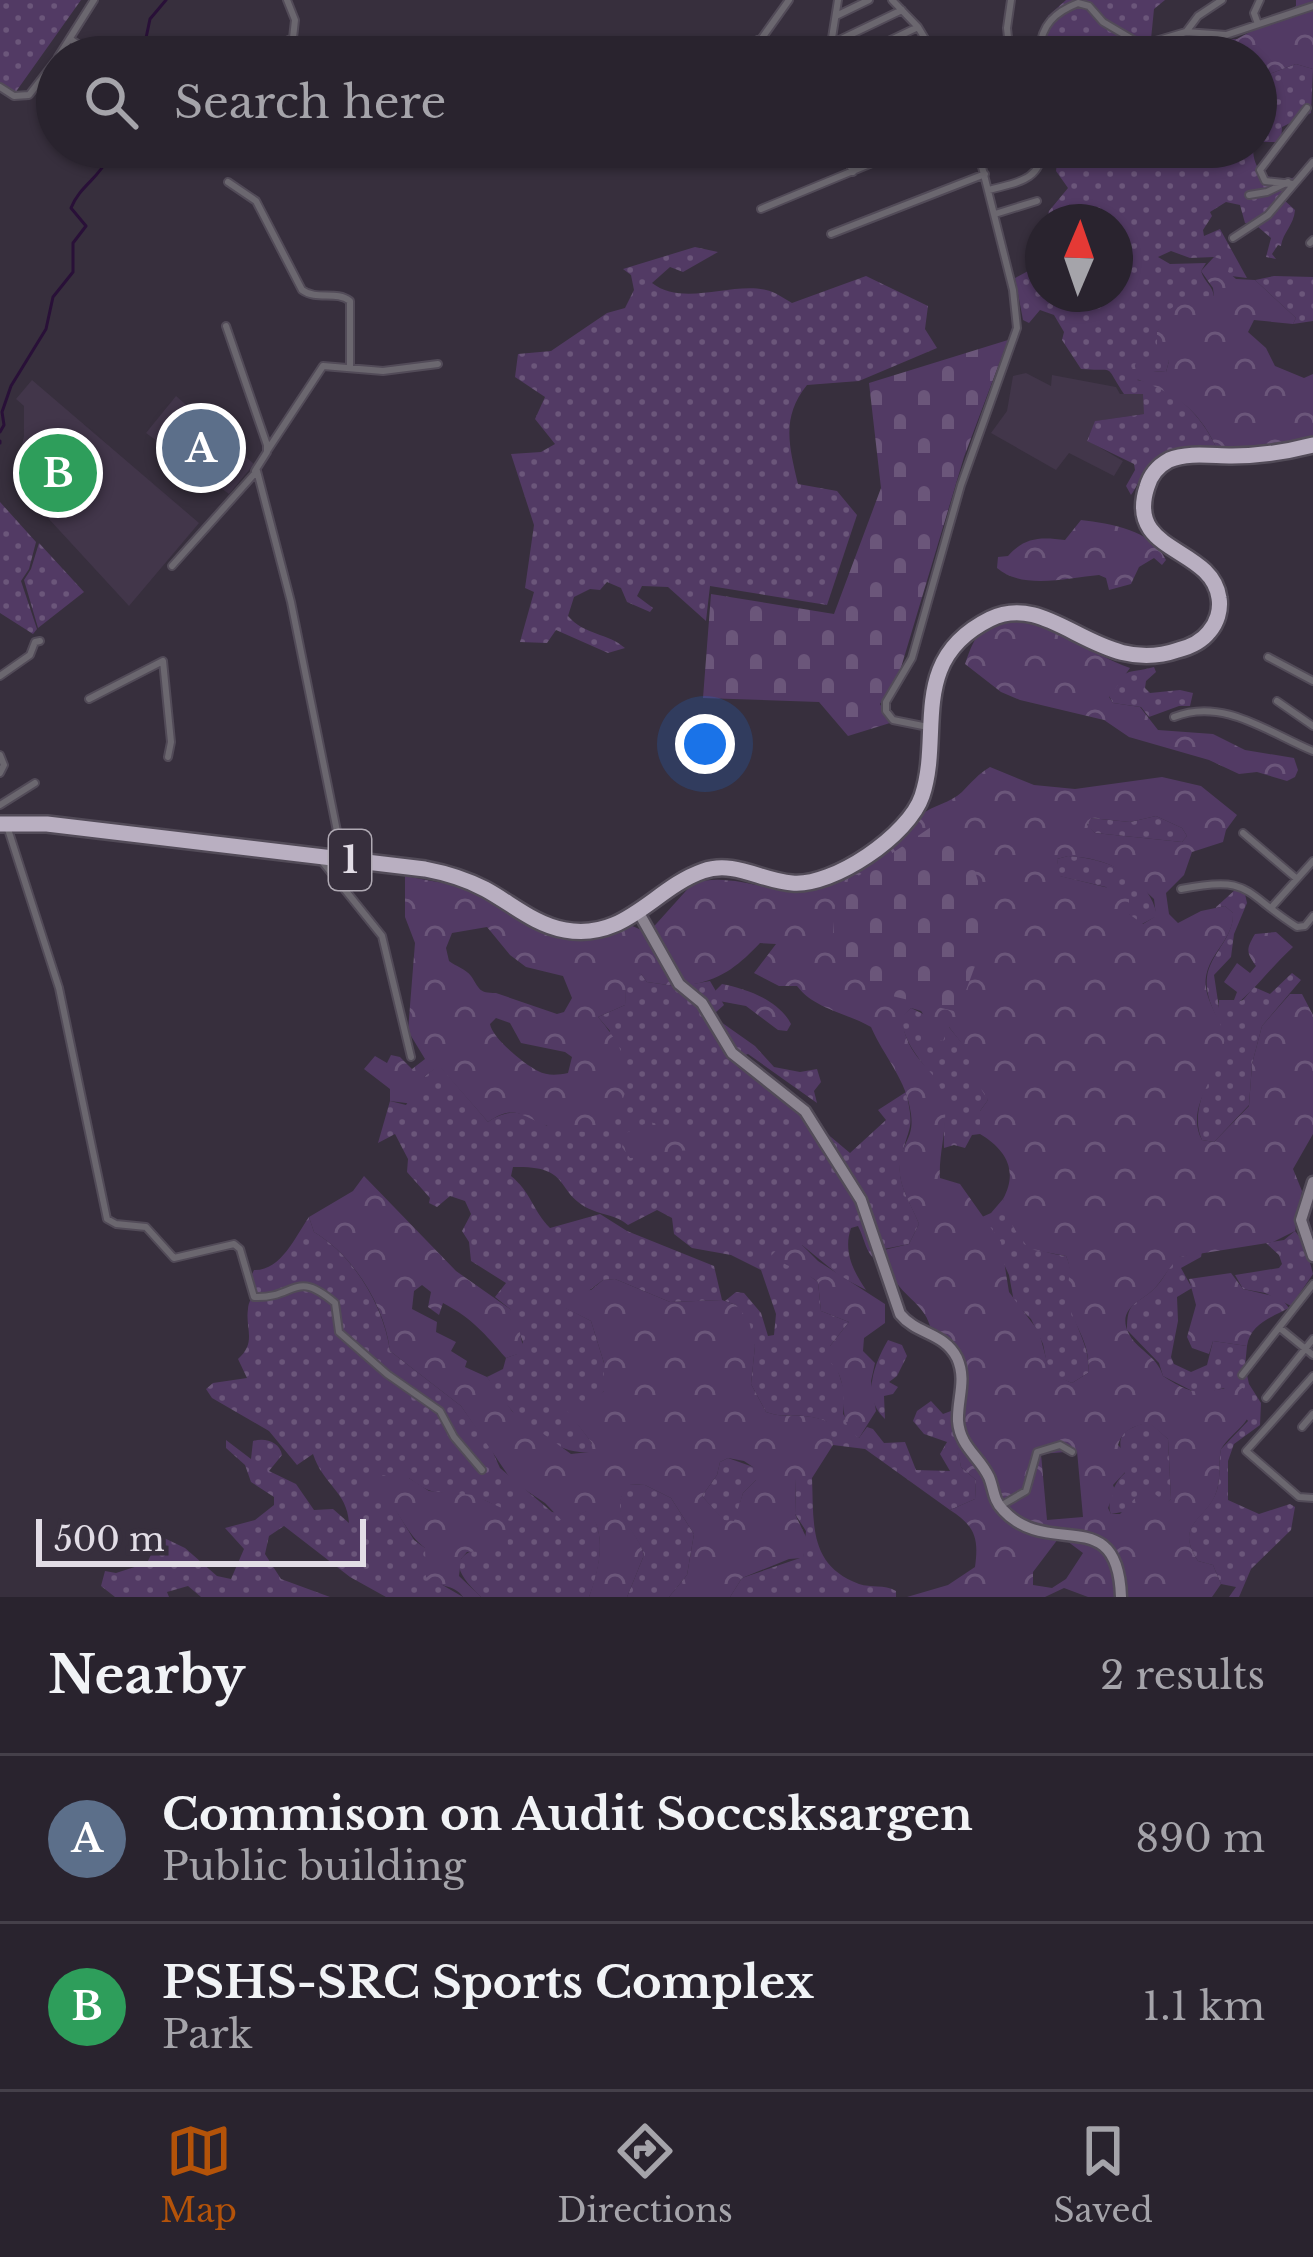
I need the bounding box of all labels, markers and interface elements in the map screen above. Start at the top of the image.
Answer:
search box [36,36,1277,168]
icon: search [78,69,144,135]
text: Search here [174,74,446,130]
north arrow [1025,204,1133,312]
pin: A [162,403,240,493]
pin: B [19,428,97,518]
your location [675,714,735,774]
road number: 1 [329,830,371,890]
scale bar [36,1513,366,1566]
text: 500 m [54,1519,165,1560]
text: Nearby [48,1644,245,1707]
text: 2 results [1100,1651,1265,1700]
text: Commison on Audit Soccsksargen [162,1786,973,1842]
text: A [71,1814,103,1863]
text: 890 m [1135,1814,1265,1863]
text: Public building [162,1842,466,1891]
text: PSHS-SRC Sports Complex [162,1954,814,2010]
text: B [71,1982,103,2031]
text: 1.1 km [1143,1982,1265,2031]
text: Park [162,2010,253,2059]
tab: Map [160,2118,237,2231]
tab: Directions [557,2118,733,2231]
tab: Saved [1053,2118,1153,2231]

